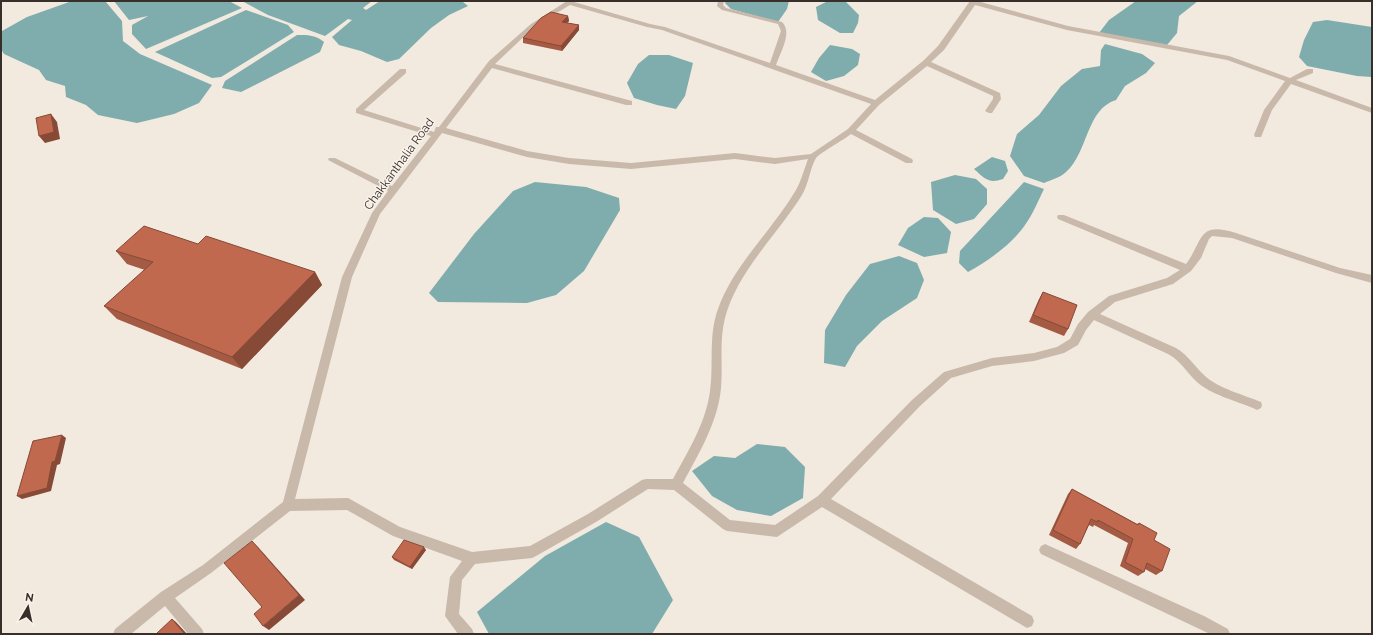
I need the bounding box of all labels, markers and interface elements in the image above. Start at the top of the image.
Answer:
street label: Chakkanthalia Road [361,115,437,213]
north arrow [8,587,48,627]
text: N [24,591,35,605]

